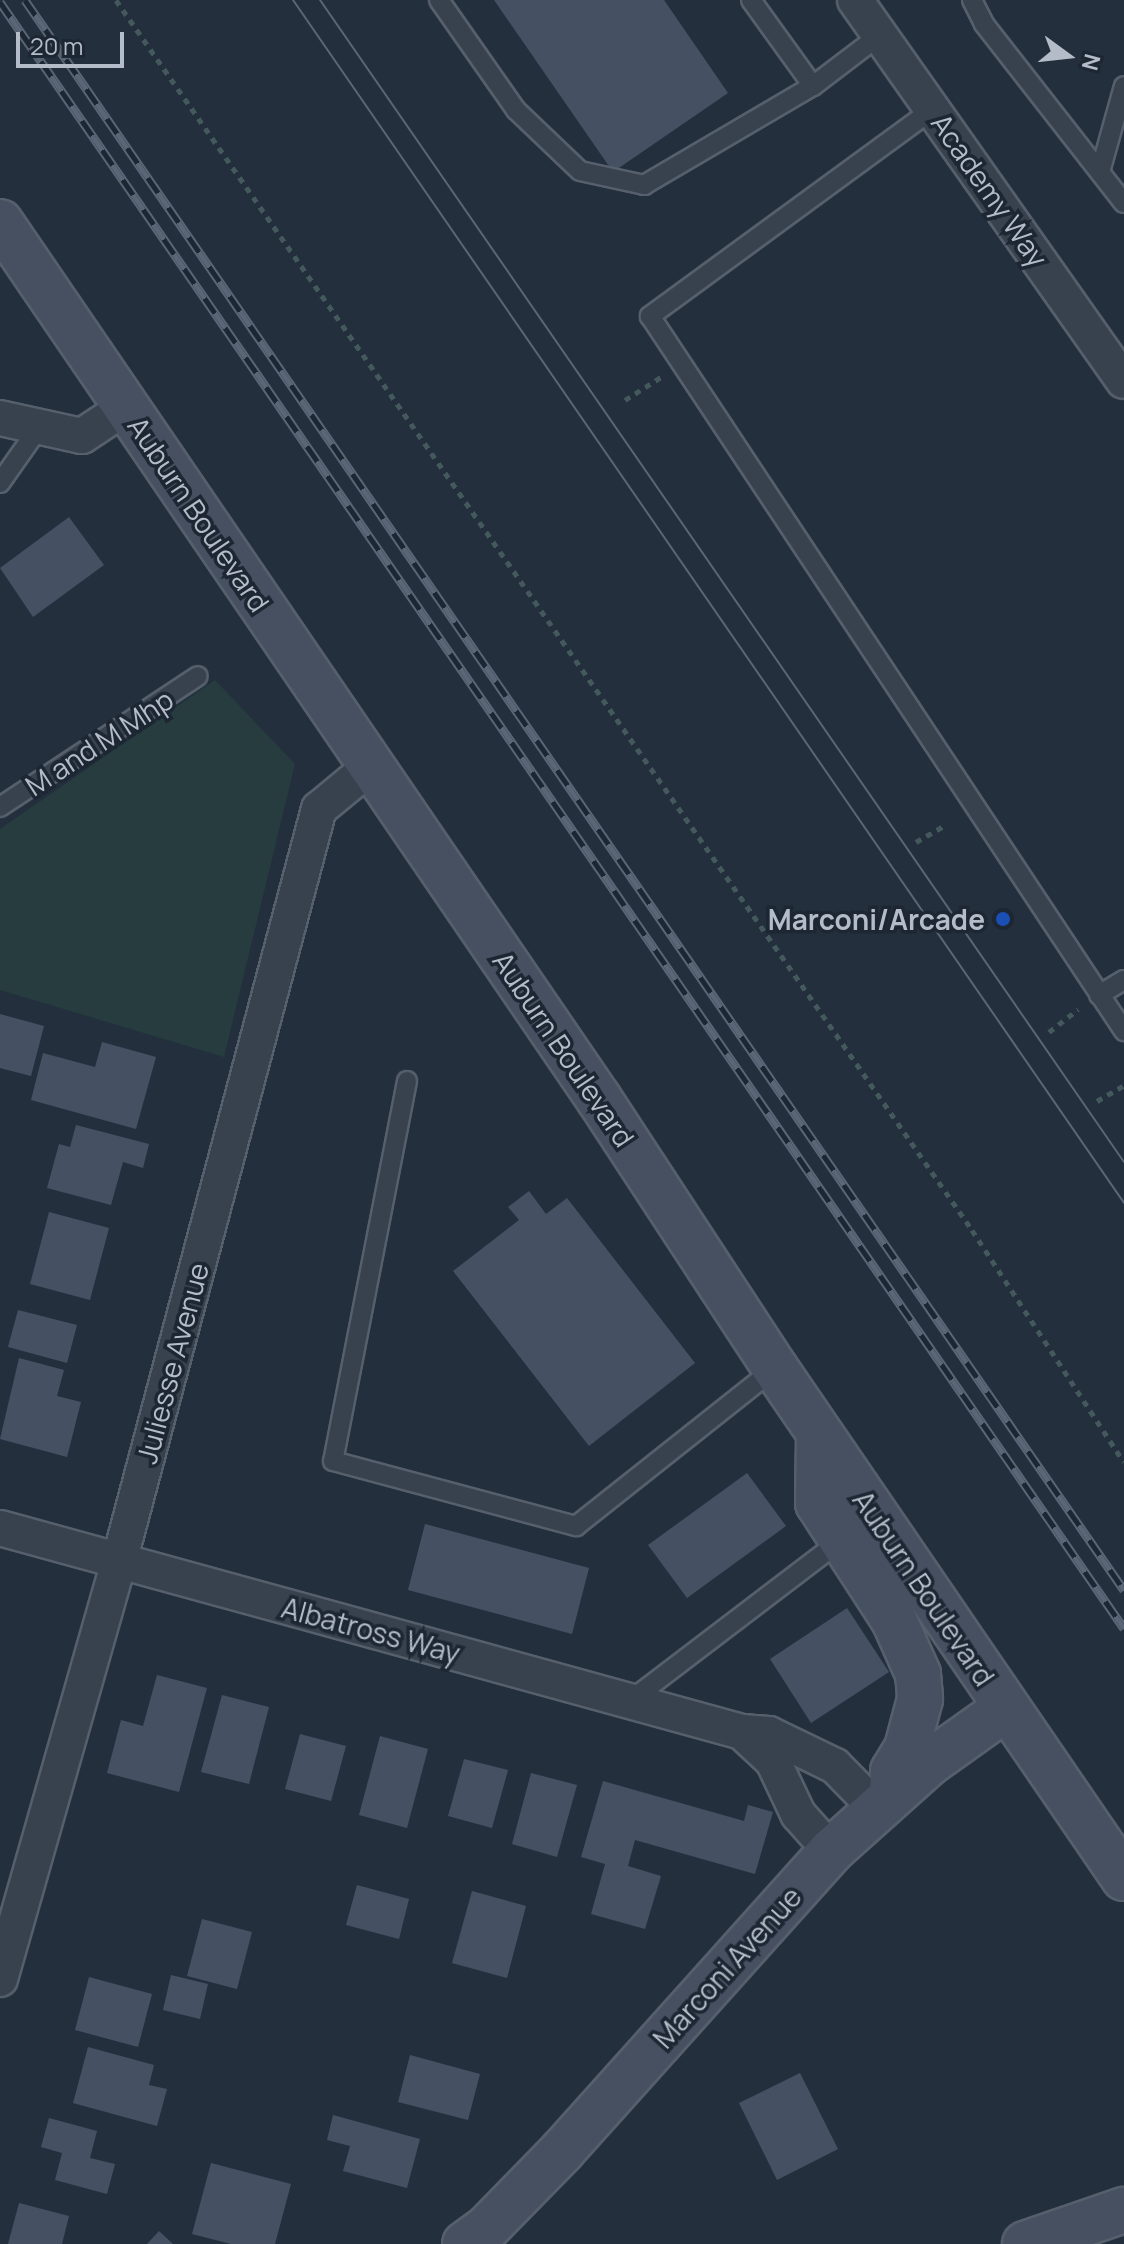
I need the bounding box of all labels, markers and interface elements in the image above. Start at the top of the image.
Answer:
scale bar [20,16,128,66]
north arrow [1028,16,1108,96]
text: 20 m [30,29,83,62]
text: N [1075,51,1108,74]
street label: Academy Way [925,107,1055,273]
street label: Auburn Boulevard [121,410,277,618]
street label: M and M Mhp [19,682,179,802]
place label: Marconi/Arcade [768,902,985,936]
marker: Marconi/Arcade [992,908,1014,930]
street label: Auburn Boulevard [486,945,642,1153]
street label: Juliesse Avenue [129,1259,215,1467]
street label: Auburn Boulevard [846,1484,1002,1692]
street label: Albatross Way [278,1590,464,1670]
street label: Marconi Avenue [646,1880,808,2054]

